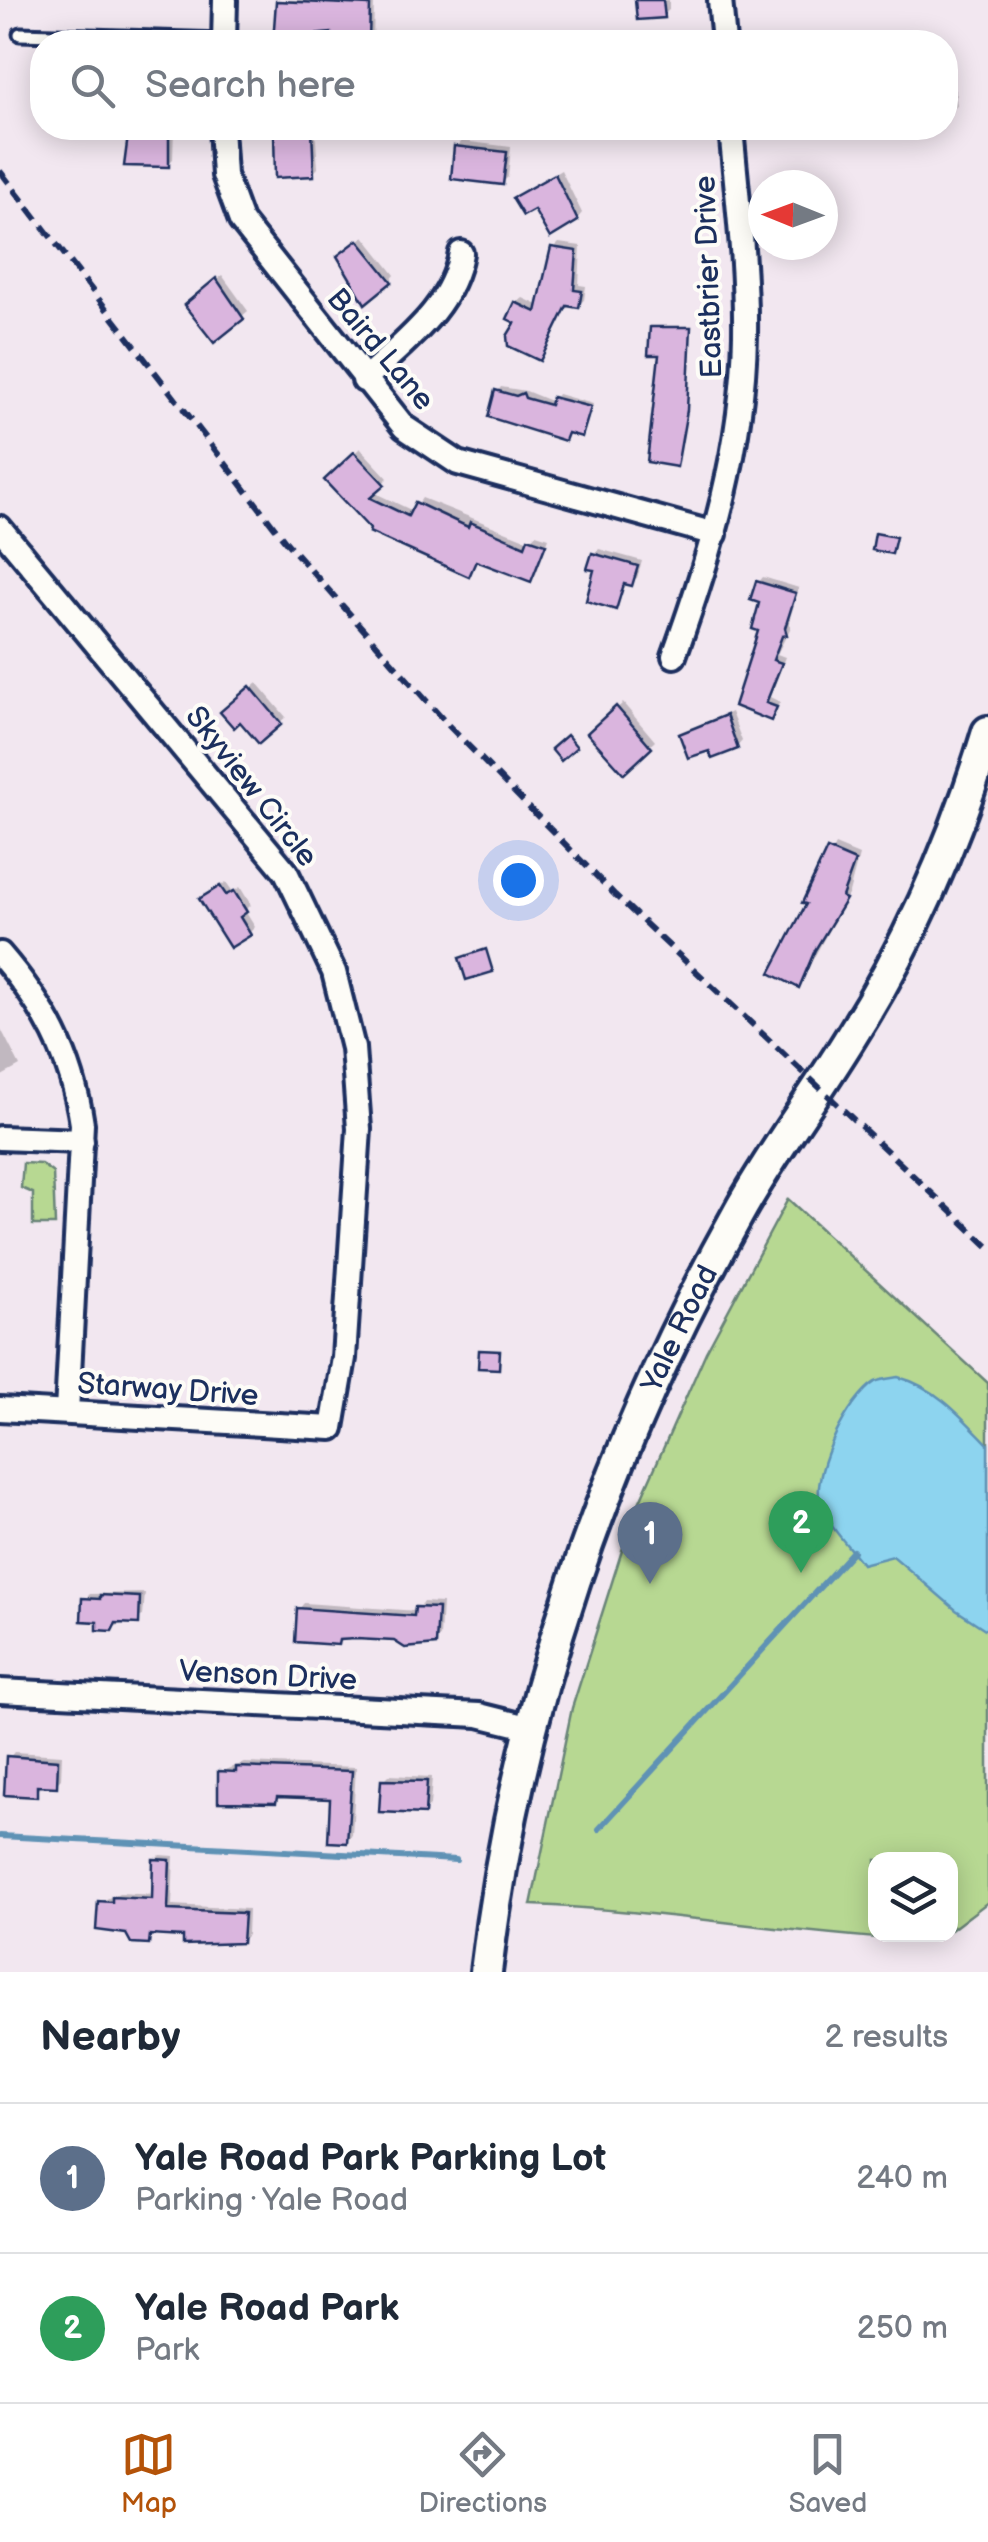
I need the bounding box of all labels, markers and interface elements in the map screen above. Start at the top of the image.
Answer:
search box [30,30,958,140]
icon: search [65,58,120,113]
text: Search here [145,63,356,108]
north arrow [748,170,838,260]
street label: Eastbrier Drive [687,175,731,379]
street label: Baird Lane [319,281,442,418]
street label: Skyview Circle [177,699,325,874]
your location [493,855,544,906]
street label: Yale Road [633,1259,726,1399]
street label: Starway Drive [76,1366,260,1414]
pin: 2 [768,1490,834,1573]
pin: 1 [618,1502,682,1584]
street label: Venson Drive [178,1653,358,1699]
map controls [868,1852,958,1942]
button: layers [868,1852,958,1942]
text: Nearby [40,2012,180,2063]
text: 2 results [824,2018,948,2057]
text: Yale Road Park Parking Lot [135,2136,606,2181]
text: 1 [66,2159,79,2198]
text: 240 m [856,2159,948,2198]
text: Parking · Yale Road [135,2181,408,2220]
text: Yale Road Park [135,2286,399,2331]
text: 2 [63,2309,82,2348]
text: 250 m [857,2309,948,2348]
text: Park [135,2331,199,2370]
tab: Map [121,2427,177,2520]
tab: Directions [418,2427,547,2520]
tab: Saved [789,2427,867,2520]

